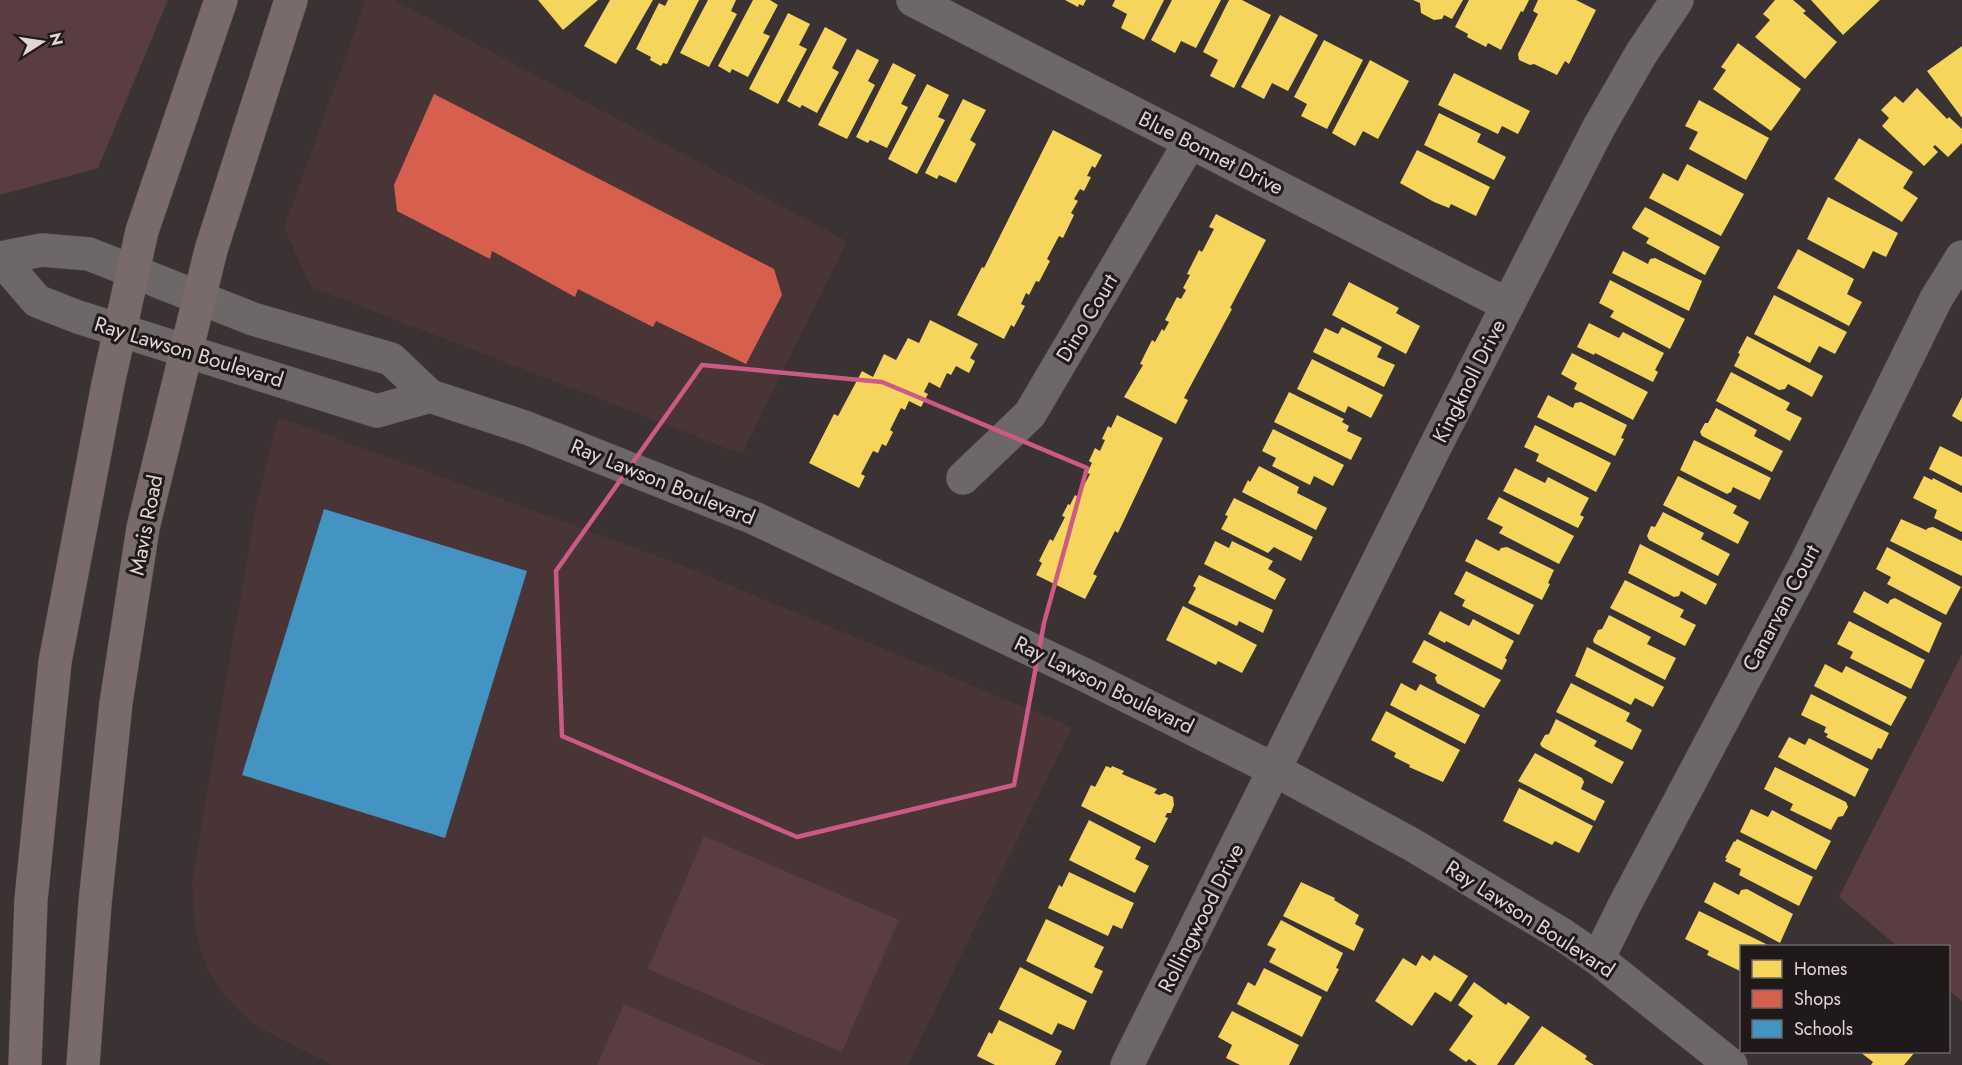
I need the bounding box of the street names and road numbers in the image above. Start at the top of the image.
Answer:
street label: Blue Bonnet Drive [1133,104,1289,202]
street label: Dino Court [1049,268,1125,368]
street label: Ray Lawson Boulevard [91,309,287,395]
street label: Kingknoll Drive [1425,314,1513,448]
street label: Ray Lawson Boulevard [566,431,760,533]
street label: Mavis Road [122,472,170,578]
street label: Canarvan Court [1735,539,1827,677]
street label: Ray Lawson Boulevard [1009,628,1199,742]
street label: Rollingwood Drive [1151,838,1251,998]
street label: Ray Lawson Boulevard [1439,853,1621,985]

